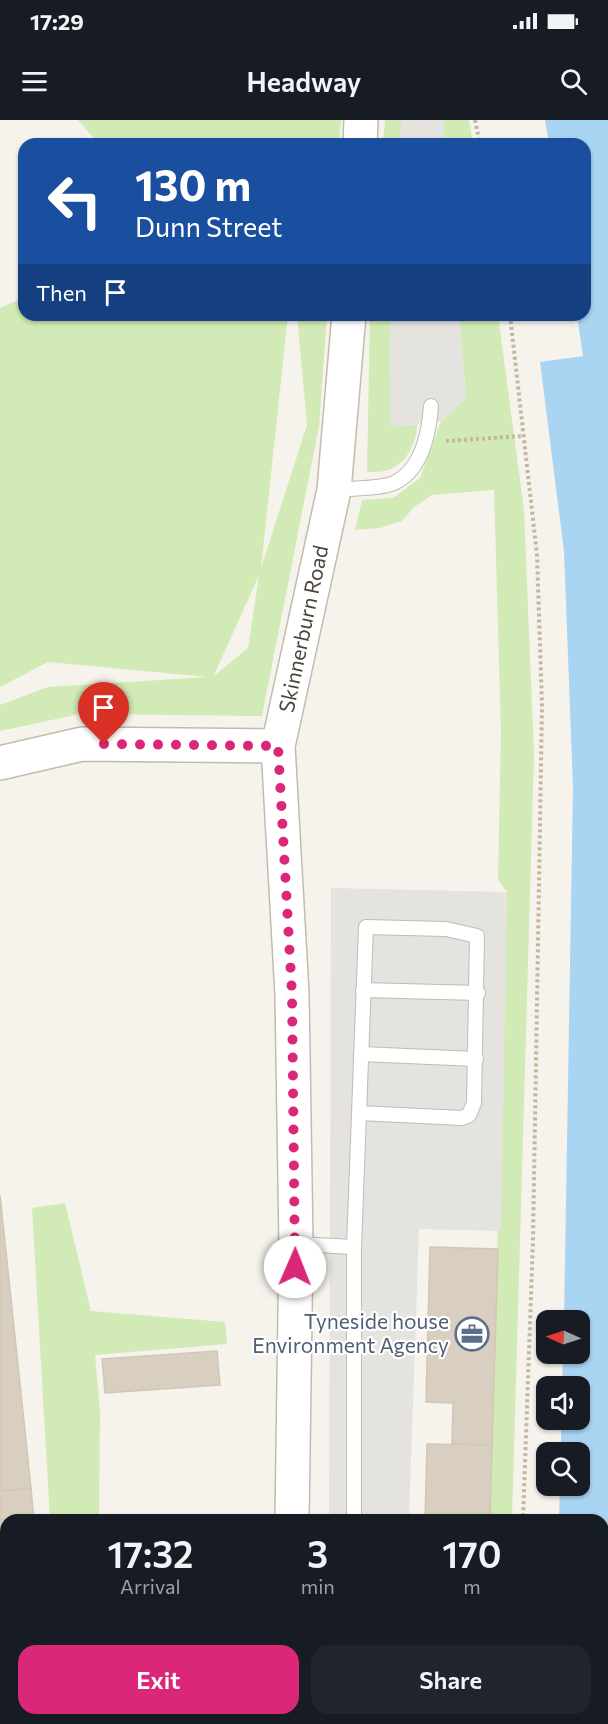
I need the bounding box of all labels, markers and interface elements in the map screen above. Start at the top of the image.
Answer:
text: 17:29 [30,8,84,35]
icon: menu [18,65,51,98]
text: Headway [247,65,361,98]
icon: search [557,65,590,98]
text: 130 m [135,158,251,210]
icon: left [36,162,114,240]
text: Dunn Street [135,210,282,243]
icon: arrive [99,276,132,309]
text: Then [36,279,87,306]
street label: Skinnerburn Road [273,543,332,715]
pin [78,682,129,744]
icon: arrive [87,691,120,724]
position arrow [263,1235,327,1299]
place label: Tyneside house Environment Agency [252,1308,449,1357]
north arrow [536,1310,590,1364]
map controls [536,1310,590,1496]
office icon: Tyneside house Environment Agency [454,1316,490,1352]
button: sound [536,1376,590,1430]
button: search [536,1442,590,1496]
text: 17:32 [108,1531,193,1575]
text: 3 [307,1531,328,1575]
text: 170 [442,1531,501,1575]
text: Arrival [120,1574,181,1598]
text: min [301,1574,335,1598]
text: m [463,1574,481,1598]
button: Exit [18,1645,299,1714]
button: Share [311,1645,591,1714]

